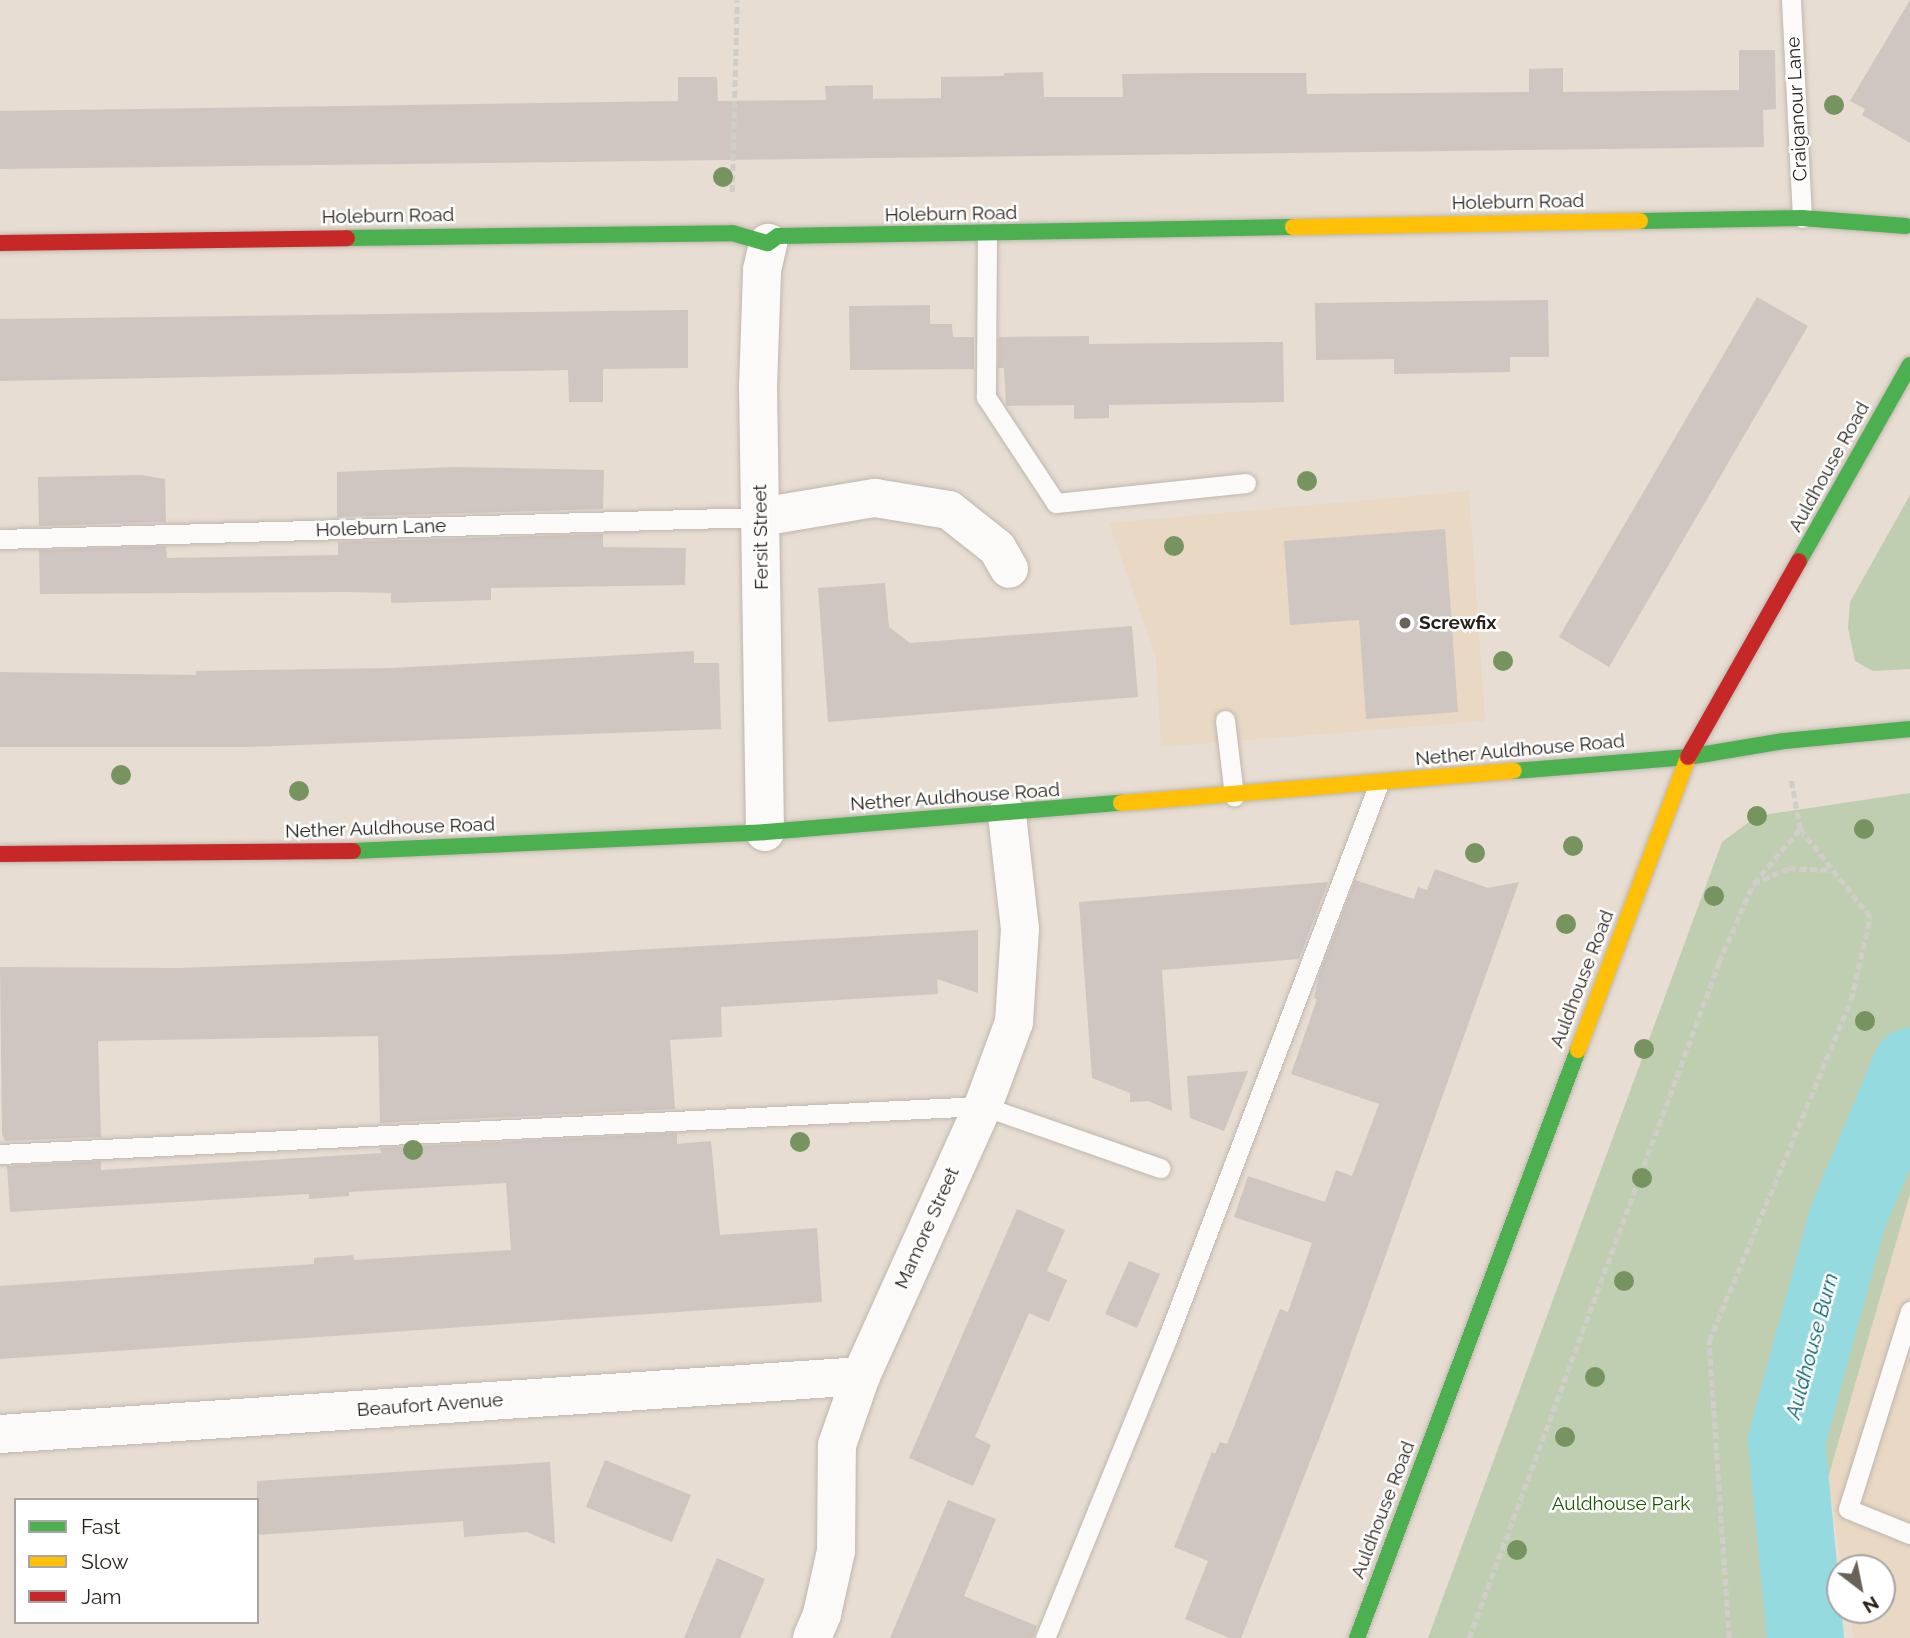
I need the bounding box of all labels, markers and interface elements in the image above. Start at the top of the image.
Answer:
street label: Craiganour Lane [1782,36,1812,182]
street label: Holeburn Road [1451,189,1585,215]
street label: Holeburn Road [884,201,1018,227]
street label: Holeburn Road [321,203,455,229]
street label: Auldhouse Road [1784,398,1874,536]
street label: Fersit Street [749,484,773,590]
street label: Holeburn Lane [315,514,447,542]
place label: Screwfix [1419,612,1496,634]
marker: Screwfix [1397,615,1413,631]
street label: Nether Auldhouse Road [1414,729,1626,771]
street label: Nether Auldhouse Road [849,778,1061,816]
street label: Nether Auldhouse Road [284,813,496,843]
street label: Auldhouse Road [1545,907,1619,1051]
street label: Mamore Street [890,1164,964,1292]
water label: Auldhouse Burn [1780,1270,1844,1422]
street label: Beaufort Avenue [356,1388,504,1422]
street label: Auldhouse Road [1346,1438,1420,1582]
park label: Auldhouse Park [1552,1493,1690,1515]
legend [14,1498,259,1624]
text: Fast [81,1514,121,1539]
text: Slow [81,1549,129,1574]
north arrow [1826,1554,1896,1624]
text: Jam [81,1584,122,1609]
text: N [1859,1592,1883,1618]

